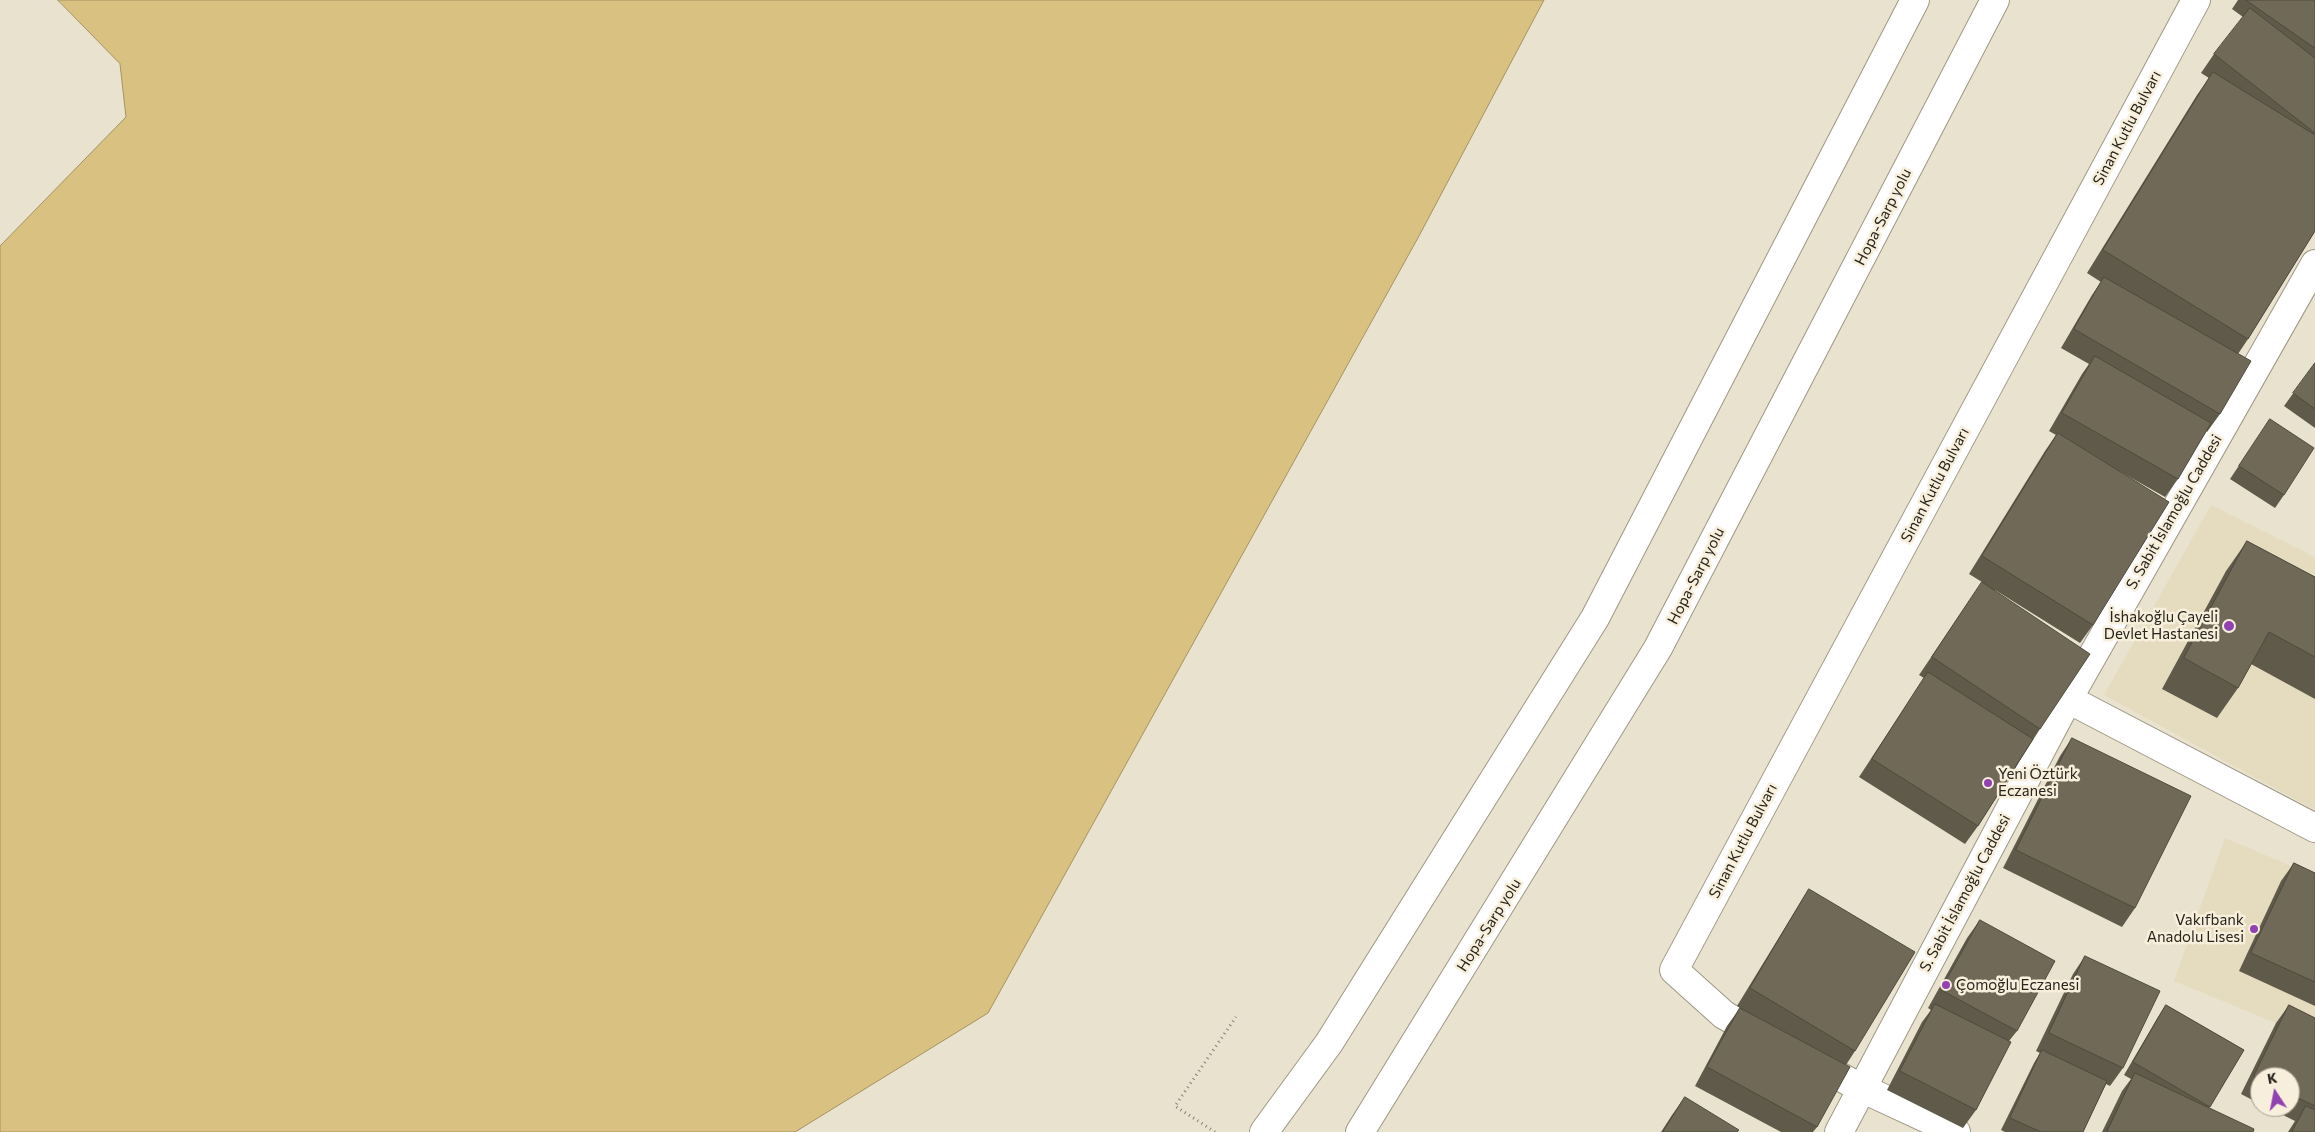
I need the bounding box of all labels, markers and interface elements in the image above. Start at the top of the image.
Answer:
street label: Sinan Kutlu Bulvarı [2089,68,2165,188]
street label: Hopa-Sarp yolu [1851,166,1915,268]
street label: Sinan Kutlu Bulvarı [1897,425,1973,545]
street label: S. Sabit İslamoğlu Caddesi [2122,431,2226,593]
street label: Hopa-Sarp yolu [1664,525,1728,627]
place label: İshakoğlu Çayeli Devlet Hastanesi [2104,608,2218,643]
marker: İshakoğlu Çayeli Devlet Hastanesi [2222,619,2236,633]
place label: Yeni Öztürk Eczanesi [1998,765,2078,800]
marker: Yeni Öztürk Eczanesi [1982,777,1994,789]
street label: Sinan Kutlu Bulvarı [1705,781,1781,901]
street label: S. Sabit İslamoğlu Caddesi [1916,811,2014,975]
street label: Hopa-Sarp yolu [1453,875,1525,975]
place label: Vakıfbank Anadolu Lisesi [2147,911,2244,946]
marker: Vakıfbank Anadolu Lisesi [2248,923,2260,935]
place label: Çomoğlu Eczanesi [1956,976,2079,994]
marker: Çomoğlu Eczanesi [1940,979,1952,991]
north arrow [2250,1067,2300,1117]
text: K [2266,1068,2279,1087]

